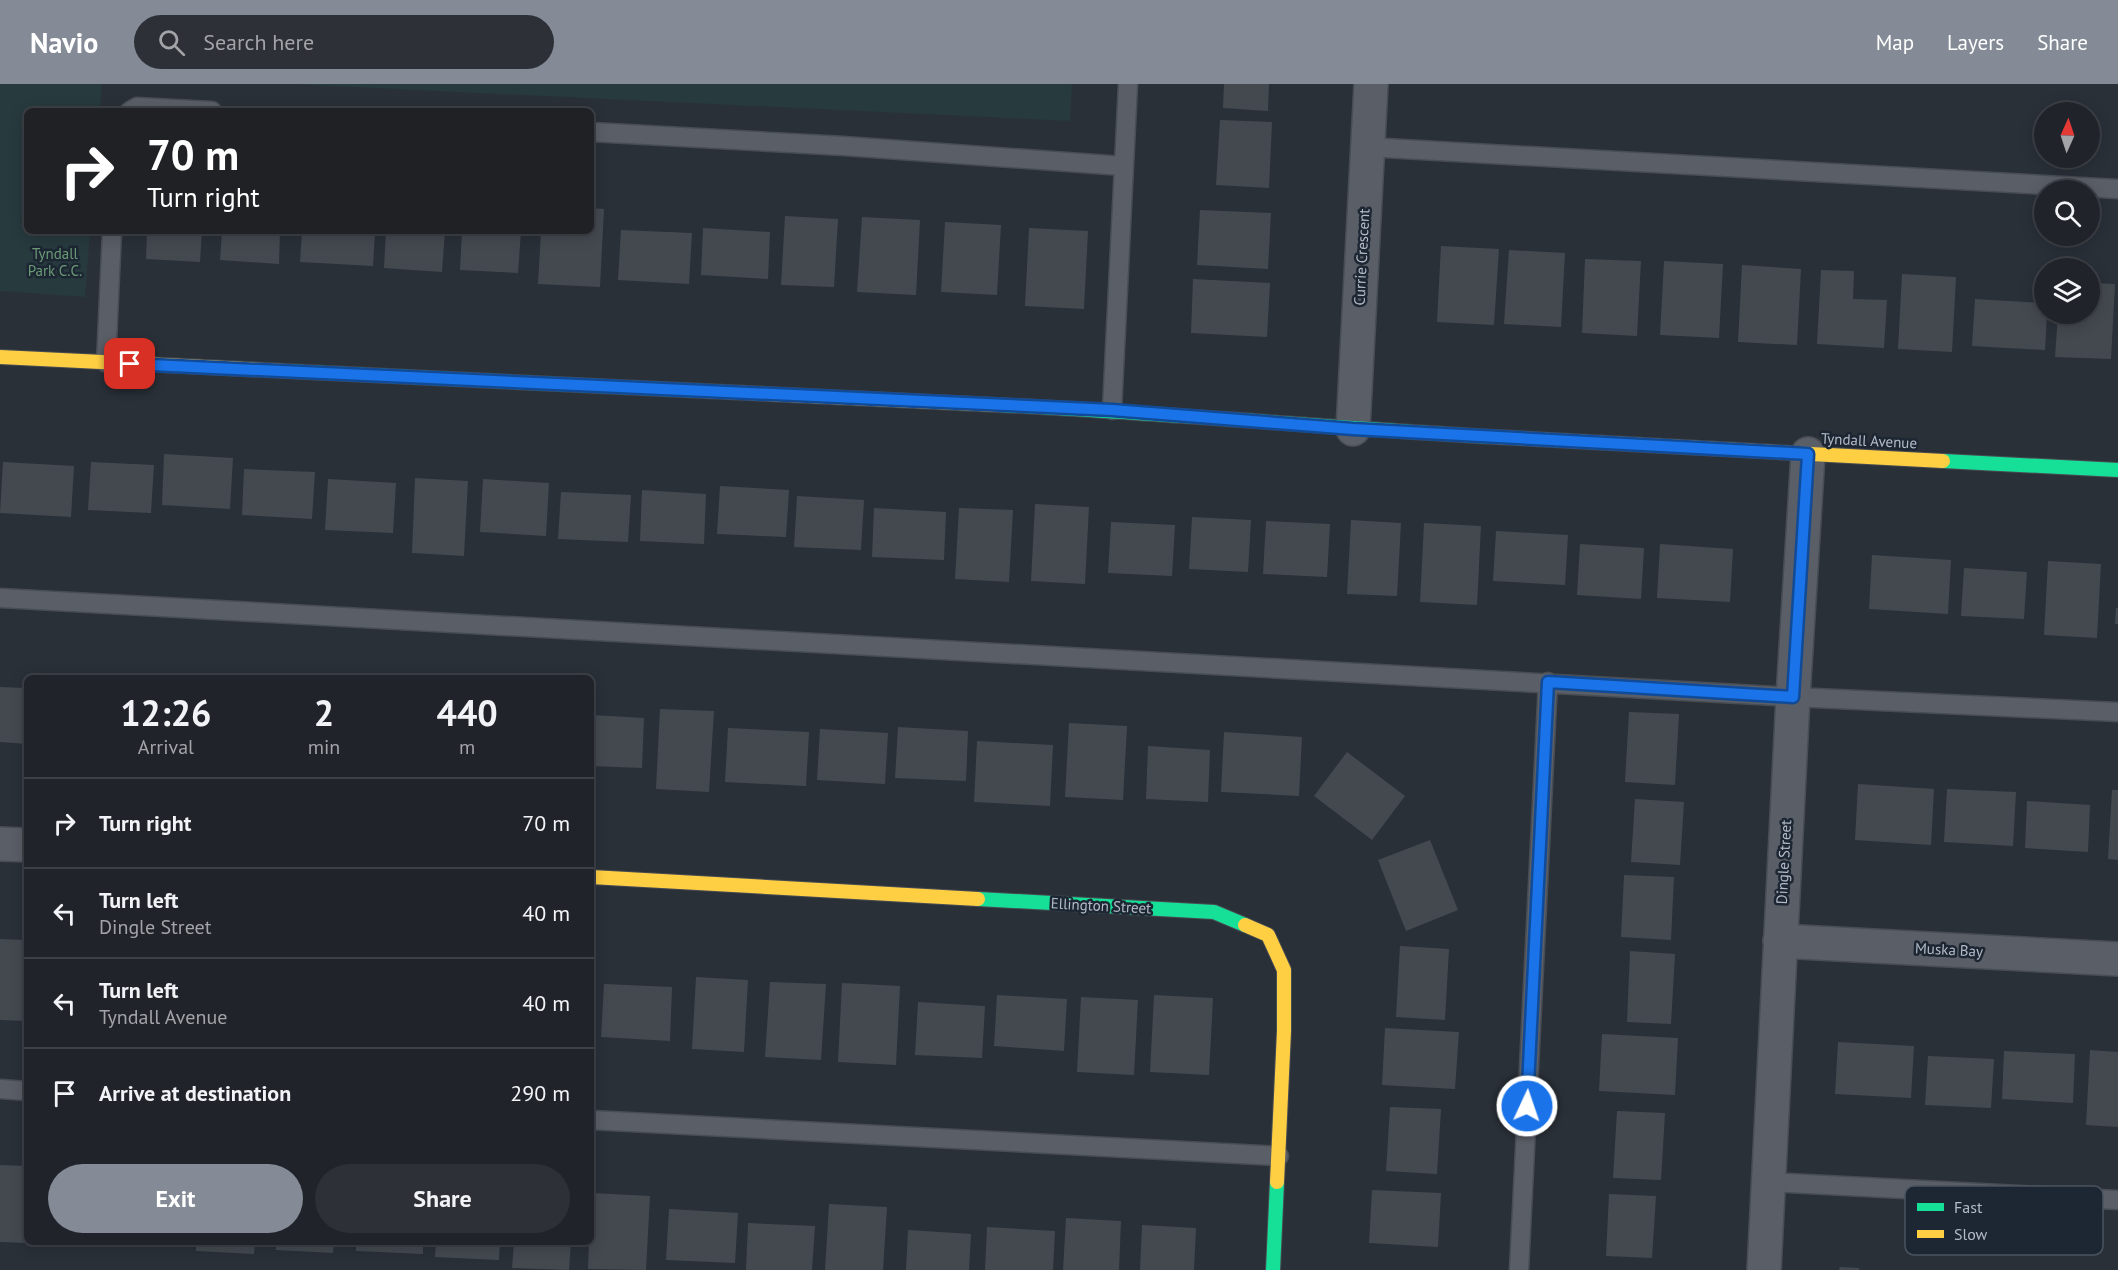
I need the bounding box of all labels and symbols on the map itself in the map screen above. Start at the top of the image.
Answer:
north arrow [2034,102,2100,168]
street label: Currie Crescent [1349,208,1374,306]
park label: Tyndall Park C.C. [28,244,82,280]
pin [104,338,155,389]
street label: Tyndall Avenue [1820,428,1918,453]
street label: Dingle Street [1772,819,1795,905]
street label: Ellington Street [1050,893,1152,918]
street label: Muska Bay [1915,938,1984,961]
position arrow [1495,1074,1559,1138]
legend [1905,1186,2103,1255]
text: Fast [1954,1197,1983,1217]
text: Slow [1954,1224,1988,1244]

